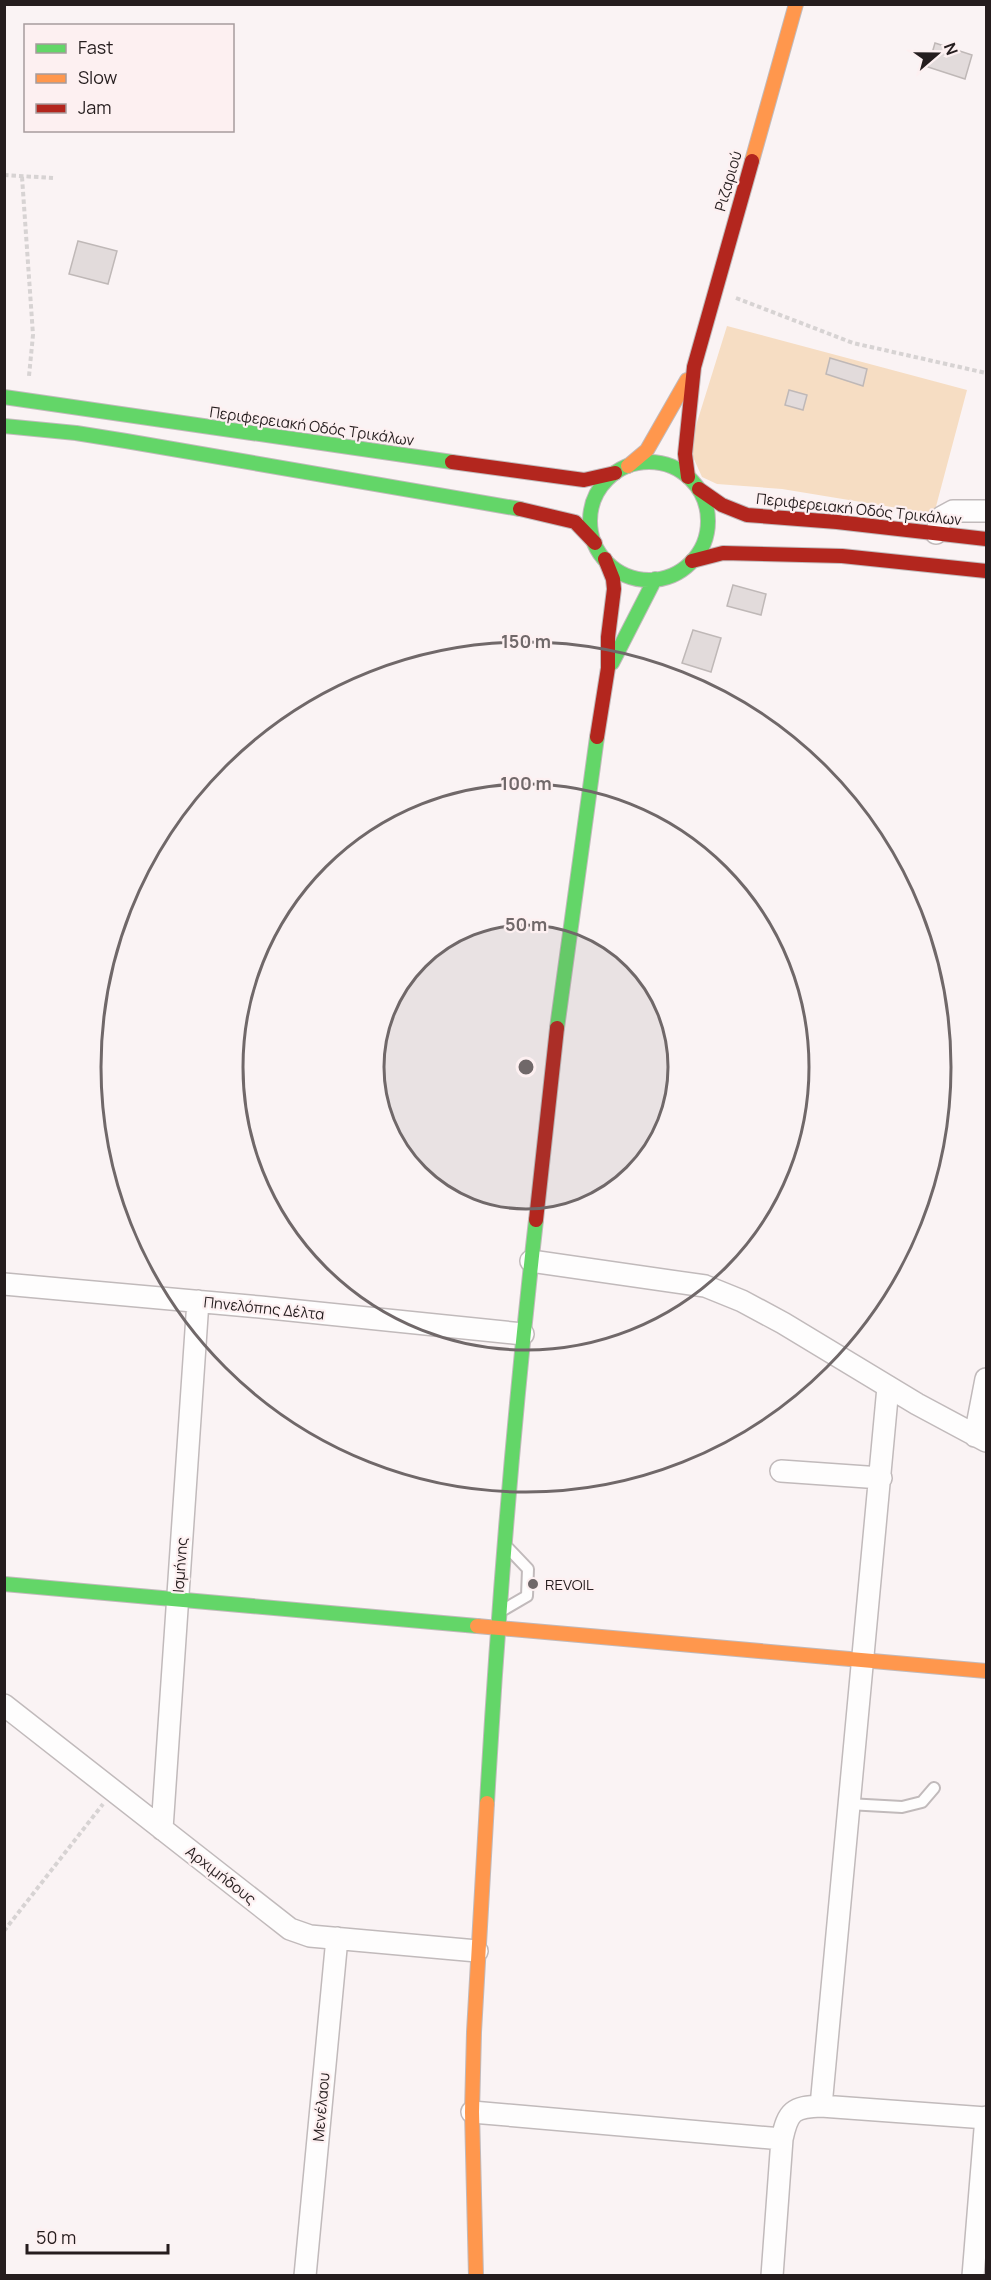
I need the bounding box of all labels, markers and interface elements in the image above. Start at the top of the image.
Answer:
legend [24,24,234,132]
north arrow [907,24,967,84]
text: Fast [78,35,113,59]
text: N [939,40,963,58]
text: Slow [78,65,118,89]
text: Jam [78,95,112,119]
street label: Ριζαριού [709,148,747,214]
street label: Περιφερειακή Οδός Τρικάλων [208,401,416,451]
street label: Περιφερειακή Οδός Τρικάλων [755,488,963,530]
text: 150 m [501,629,551,653]
text: 100 m [500,771,552,795]
text: 50 m [505,912,547,936]
centre of rings [516,1057,536,1077]
street label: Πηνελόπης Δέλτα [203,1291,325,1325]
street label: Ισμήνης [168,1537,192,1593]
place label: REVOIL [545,1574,594,1595]
marker: REVOIL [526,1577,540,1591]
street label: Αρχιμήδους [181,1841,261,1909]
street label: Μενέλαου [308,2072,334,2142]
scale bar [27,2217,168,2255]
text: 50 m [36,2225,76,2249]

